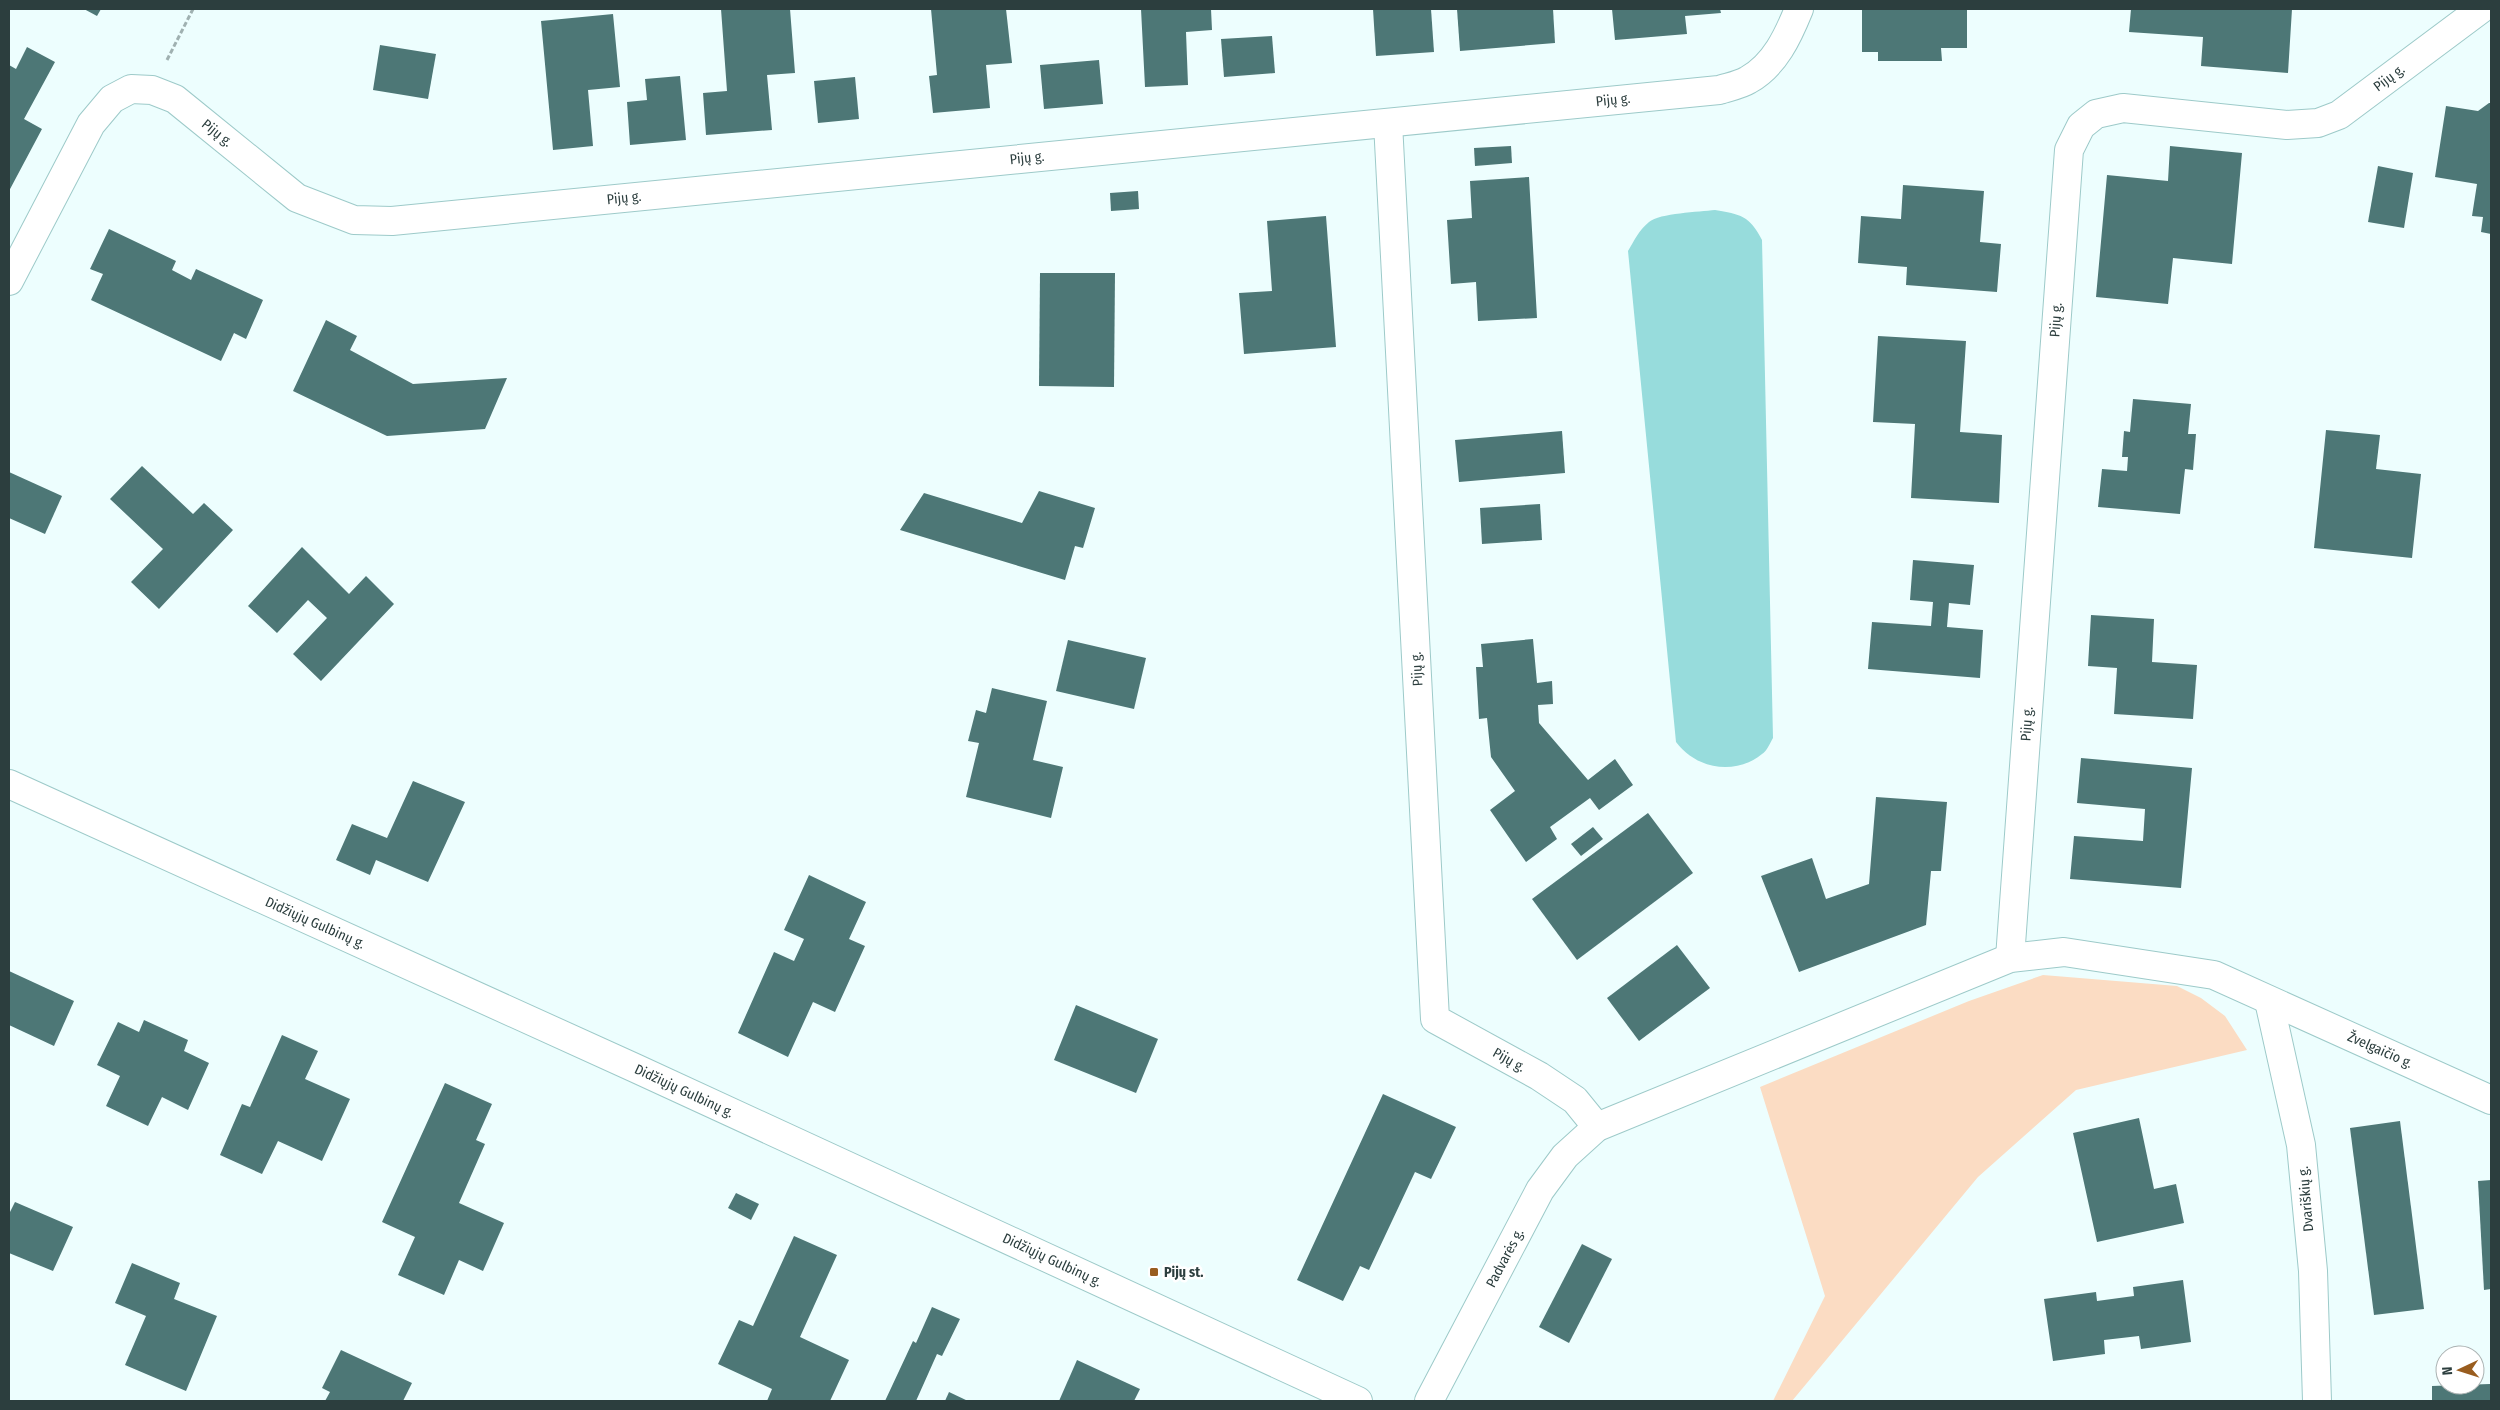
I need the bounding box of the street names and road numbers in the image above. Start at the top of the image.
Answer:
street label: Pijų g. [2370,61,2408,95]
street label: Pijų g. [1595,90,1631,110]
street label: Pijų g. [198,116,236,150]
street label: Pijų g. [1009,148,1045,168]
street label: Pijų g. [606,188,642,208]
street label: Pijų g. [2046,302,2066,338]
street label: Pijų g. [1408,651,1426,687]
street label: Pijų g. [2017,706,2037,742]
street label: Didžiųjų Gulbinų g. [263,893,367,953]
street label: Žvelgaičio g. [2345,1027,2416,1072]
street label: Pijų g. [1490,1044,1528,1076]
street label: Didžiųjų Gulbinų g. [632,1061,736,1121]
street label: Dvariškių g. [2295,1166,2317,1232]
street label: Padvarės g. [1482,1226,1528,1290]
street label: Didžiųjų Gulbinų g. [1000,1230,1104,1290]

